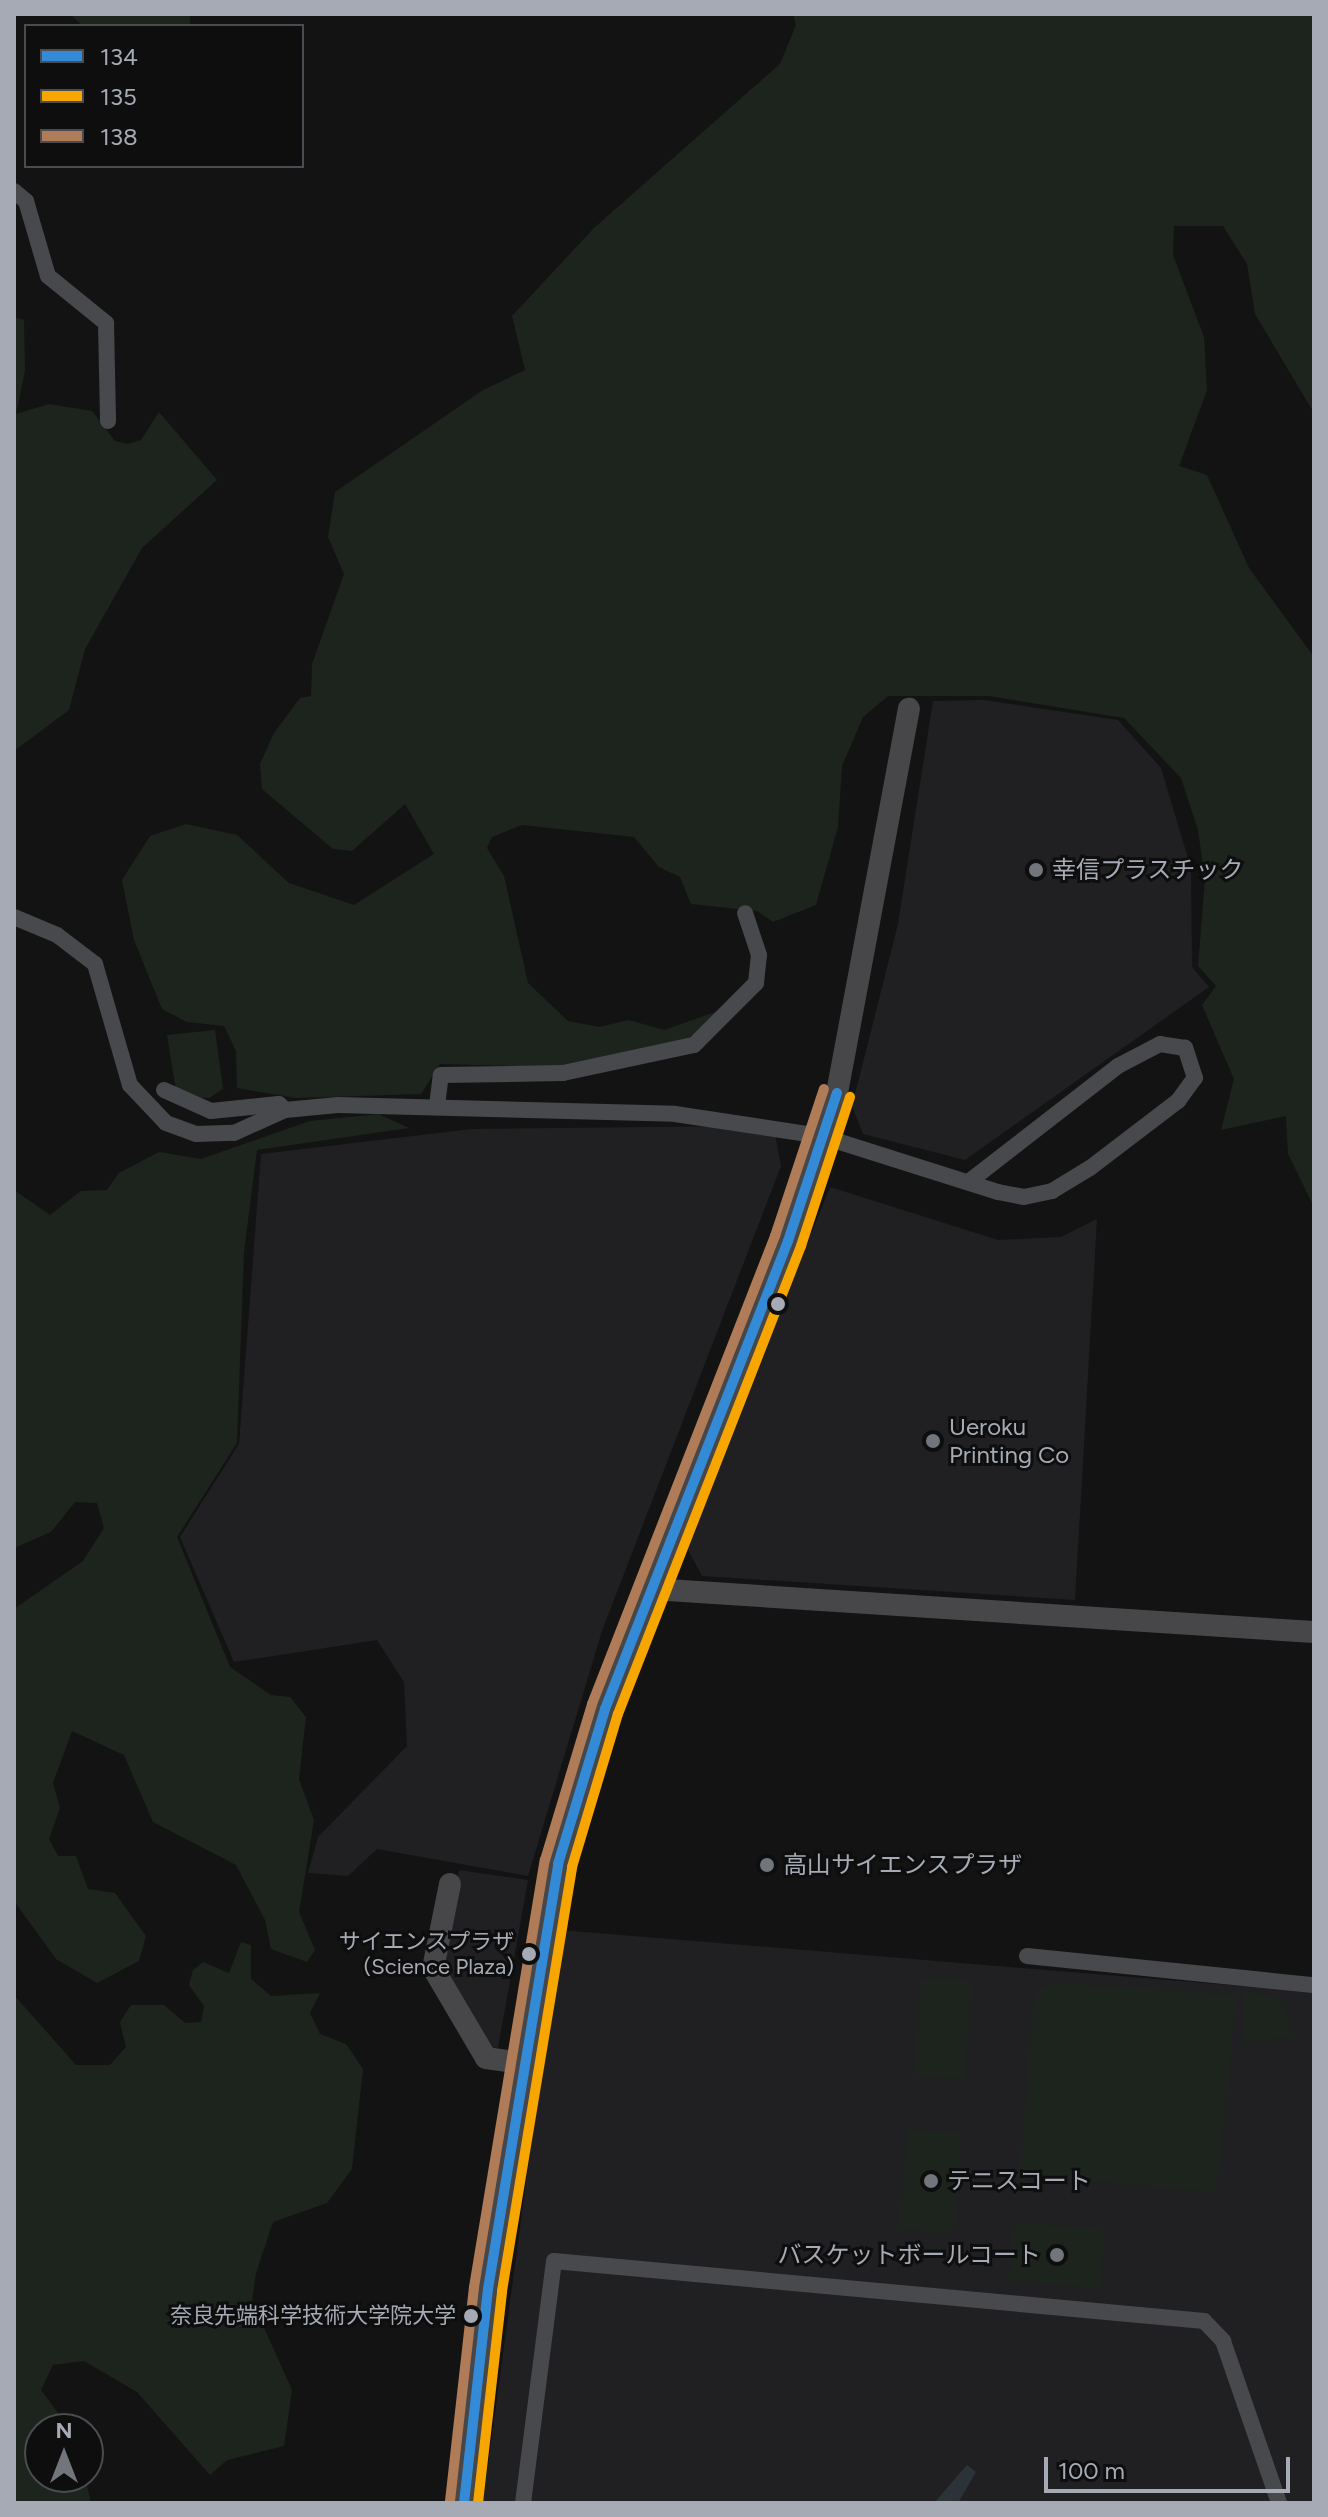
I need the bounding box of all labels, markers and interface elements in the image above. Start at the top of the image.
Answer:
legend [24,24,304,168]
text: 134 [100,42,138,71]
text: 135 [100,82,137,111]
text: 138 [100,122,138,151]
place label: 幸信プラスチック [1052,856,1244,884]
marker: 幸信プラスチック [1027,861,1045,879]
unlabelled marker [770,1296,786,1312]
place label: Ueroku Printing Co [949,1413,1069,1469]
marker: Ueroku Printing Co [924,1432,942,1450]
place label: 高山サイエンスプラザ [783,1851,1023,1879]
marker: 高山サイエンスプラザ [758,1856,776,1874]
place label: サイエンスプラザ (Science Plaza) [338,1928,514,1980]
marker: サイエンスプラザ (Science Plaza) [521,1946,537,1962]
place label: テニスコート [947,2167,1091,2195]
marker: テニスコート [922,2172,940,2190]
place label: バスケットボールコート [777,2241,1041,2269]
marker: バスケットボールコート [1048,2246,1066,2264]
place label: 奈良先端科学技術大学院大学 [170,2303,456,2329]
marker: 奈良先端科学技術大学院大学 [463,2308,479,2324]
north arrow [24,2413,104,2493]
text: N [55,2417,73,2444]
scale bar [1048,2441,1294,2491]
text: 100 m [1058,2456,1125,2485]

